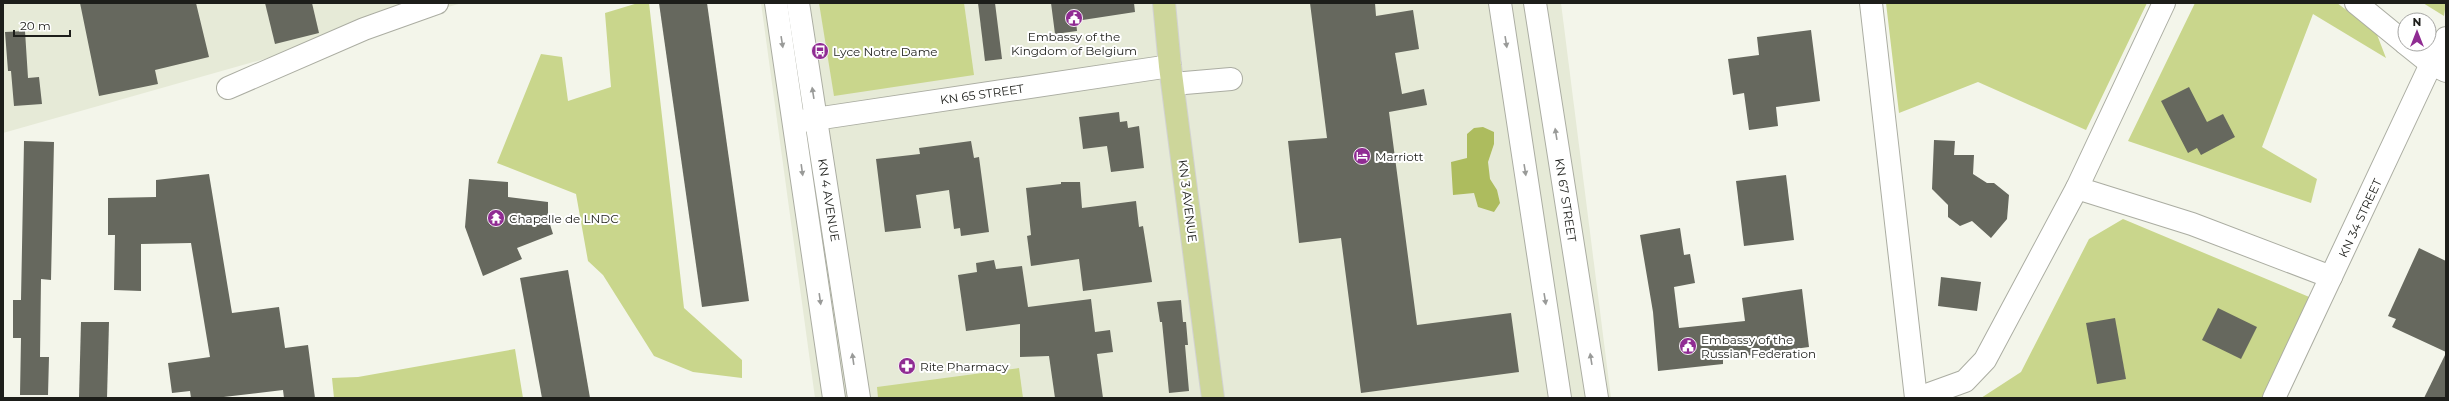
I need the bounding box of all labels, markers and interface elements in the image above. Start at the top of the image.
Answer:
public building icon: Embassy of the Kingdom of Belgium [1064,8,1084,28]
scale bar [14,12,70,38]
north arrow [2397,12,2437,52]
text: N [2413,15,2421,29]
text: 20 m [20,18,51,33]
place label: Embassy of the Kingdom of Belgium [1011,29,1137,58]
one-way arrow [779,35,785,48]
one-way arrow [1503,35,1509,48]
bus stop icon: Lyce Notre Dame [810,41,830,61]
place label: Lyce Notre Dame [833,44,938,59]
street label: KN 65 STREET [939,81,1025,107]
one-way arrow [809,86,815,99]
one-way arrow [1553,128,1559,140]
hotel icon: Marriott [1352,146,1372,166]
place label: Marriott [1375,149,1423,164]
street label: KN 4 AVENUE [815,157,843,243]
street label: KN 67 STREET [1552,157,1580,243]
street label: KN 3 AVENUE [1175,159,1201,243]
one-way arrow [799,164,805,176]
one-way arrow [1523,164,1529,176]
street label: KN 34 STREET [2335,176,2385,260]
temple icon: Chapelle de LNDC [486,208,506,228]
place label: Chapelle de LNDC [509,211,619,226]
one-way arrow [1542,292,1548,305]
one-way arrow [817,293,823,305]
place label: Embassy of the Russian Federation [1701,332,1816,361]
public building icon: Embassy of the Russian Federation [1678,336,1698,356]
one-way arrow [850,353,856,365]
one-way arrow [1588,353,1594,366]
pharmacy icon: Rite Pharmacy [897,356,917,376]
place label: Rite Pharmacy [920,359,1009,374]

